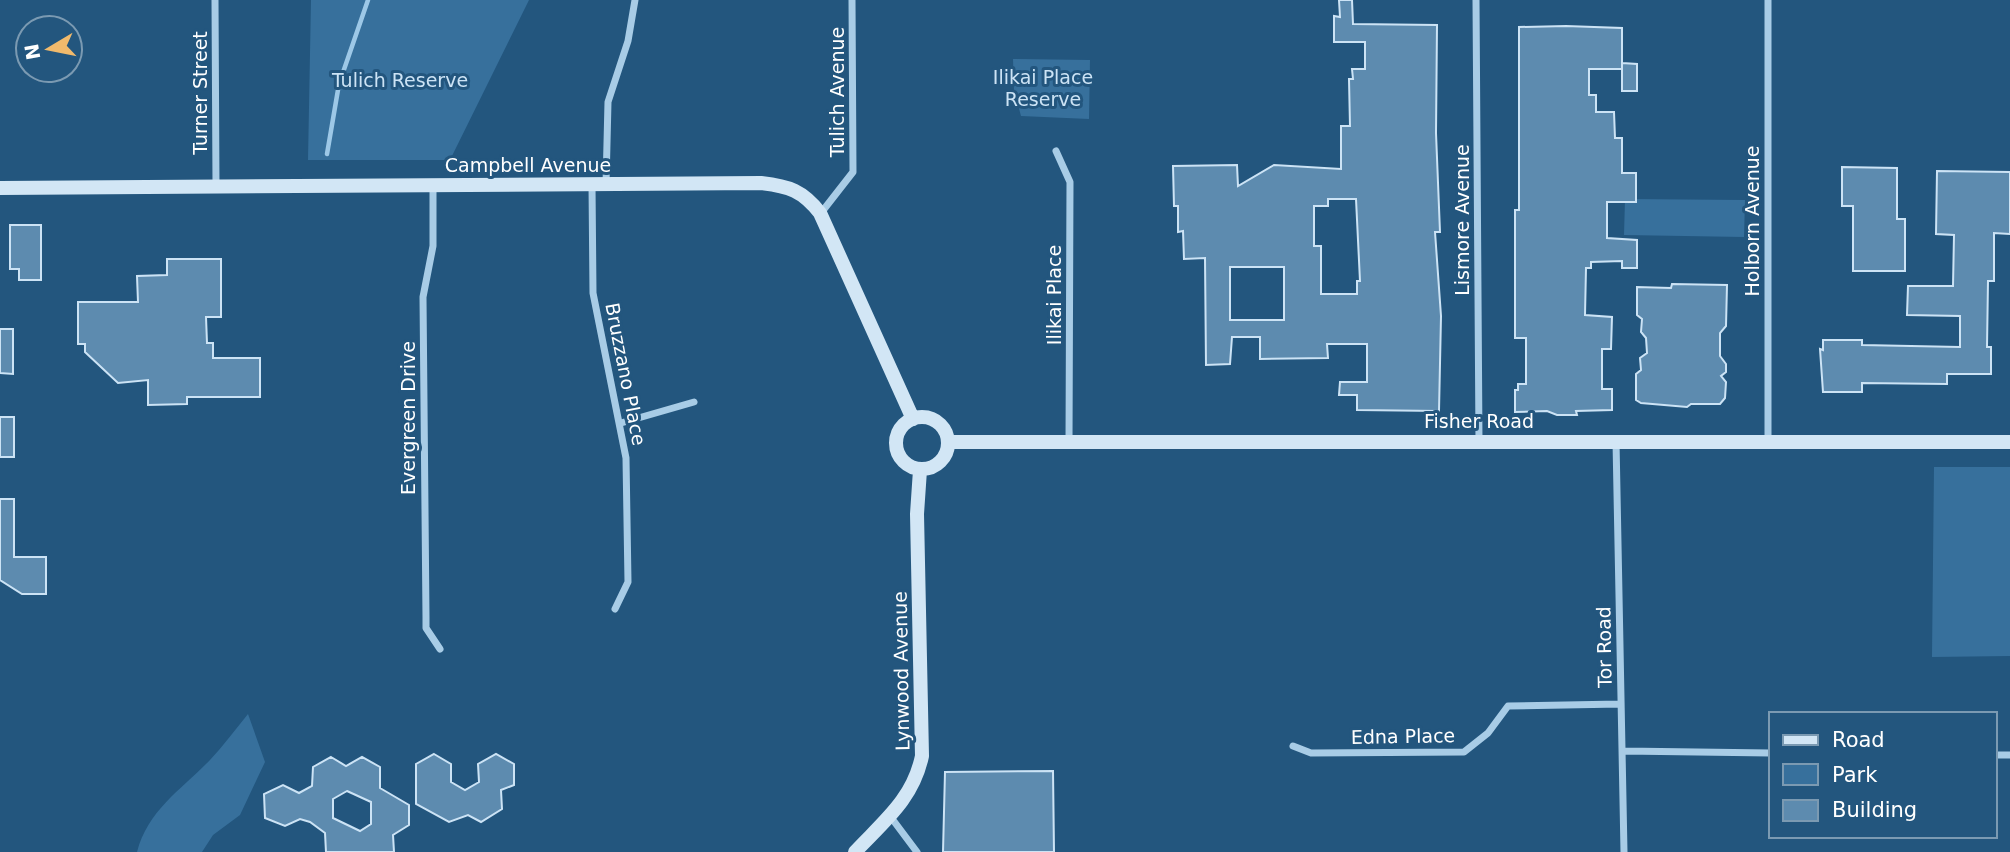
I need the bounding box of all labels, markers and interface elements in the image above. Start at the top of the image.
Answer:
north arrow [14,14,84,84]
street label: Tulich Avenue [826,27,848,158]
street label: Turner Street [189,31,211,156]
text: N [20,42,44,62]
park label: Ilikai Place Reserve [993,66,1093,110]
park label: Tulich Reserve [331,69,468,91]
street label: Lismore Avenue [1451,144,1473,296]
street label: Holborn Avenue [1741,145,1763,297]
street label: Campbell Avenue [445,154,611,176]
street label: Ilikai Place [1043,245,1065,345]
street label: Bruzzano Place [601,301,651,447]
street label: Evergreen Drive [397,341,419,495]
street label: Fisher Road [1424,410,1534,432]
street label: Lynwood Avenue [889,591,913,751]
street label: Tor Road [1592,606,1616,689]
legend [1769,712,1996,838]
street label: Edna Place [1351,724,1455,748]
text: Road [1832,728,1885,752]
text: Park [1832,763,1878,787]
text: Building [1832,798,1917,822]

